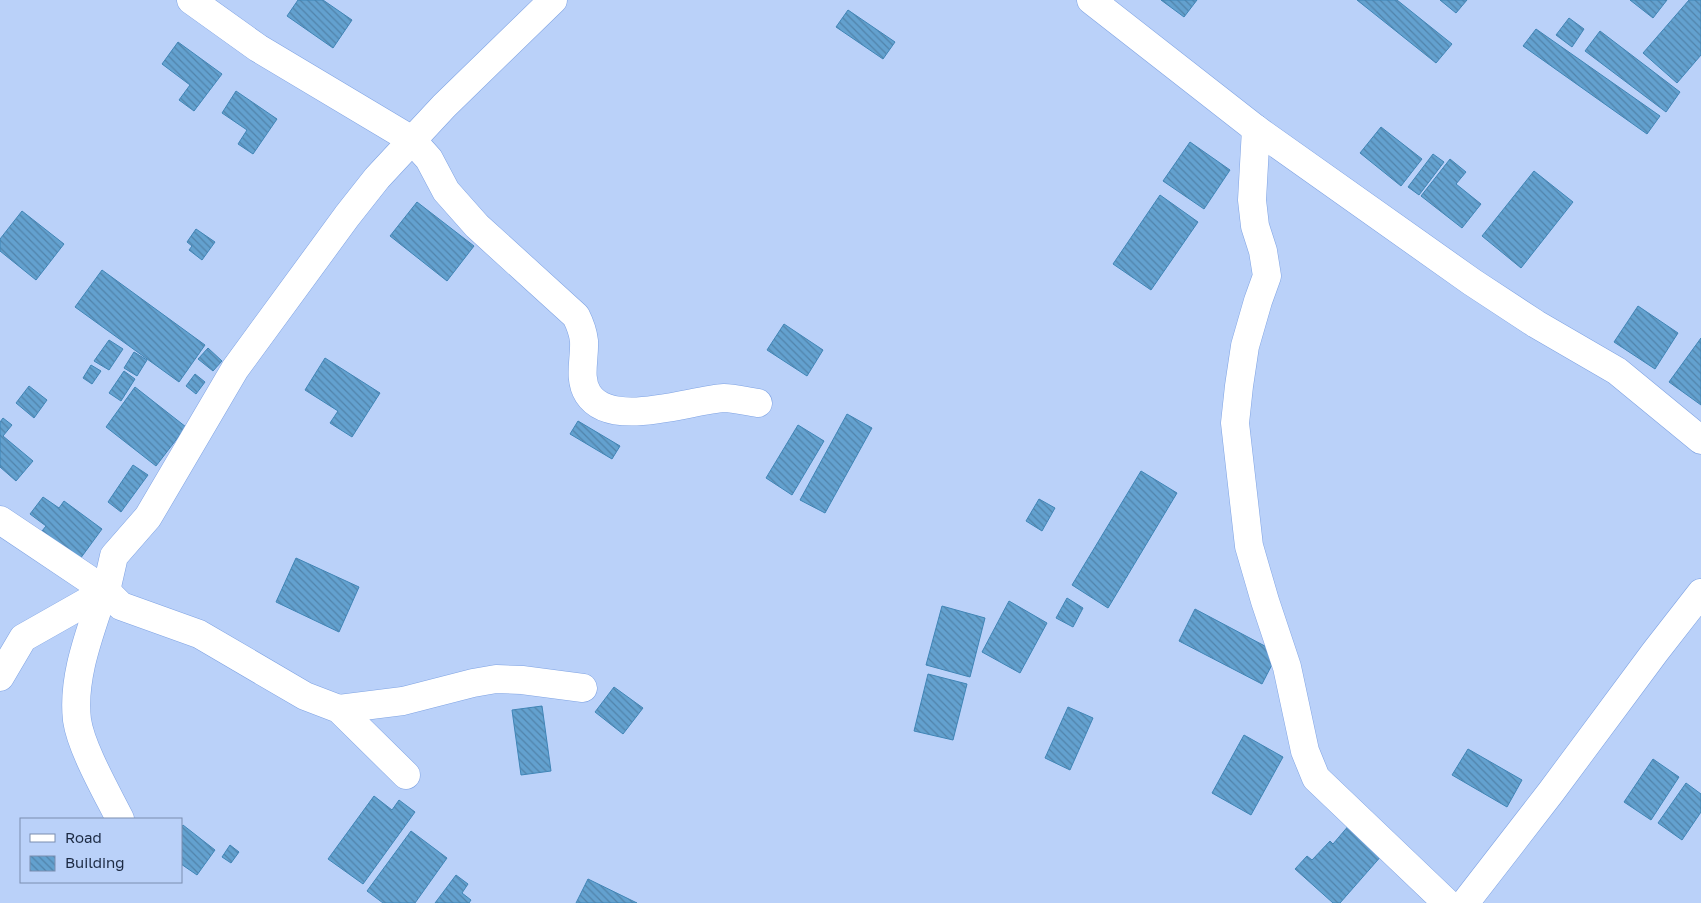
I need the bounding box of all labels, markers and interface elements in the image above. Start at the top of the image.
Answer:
legend [20,818,182,883]
text: Road [65,828,102,846]
text: Building [65,853,125,871]

